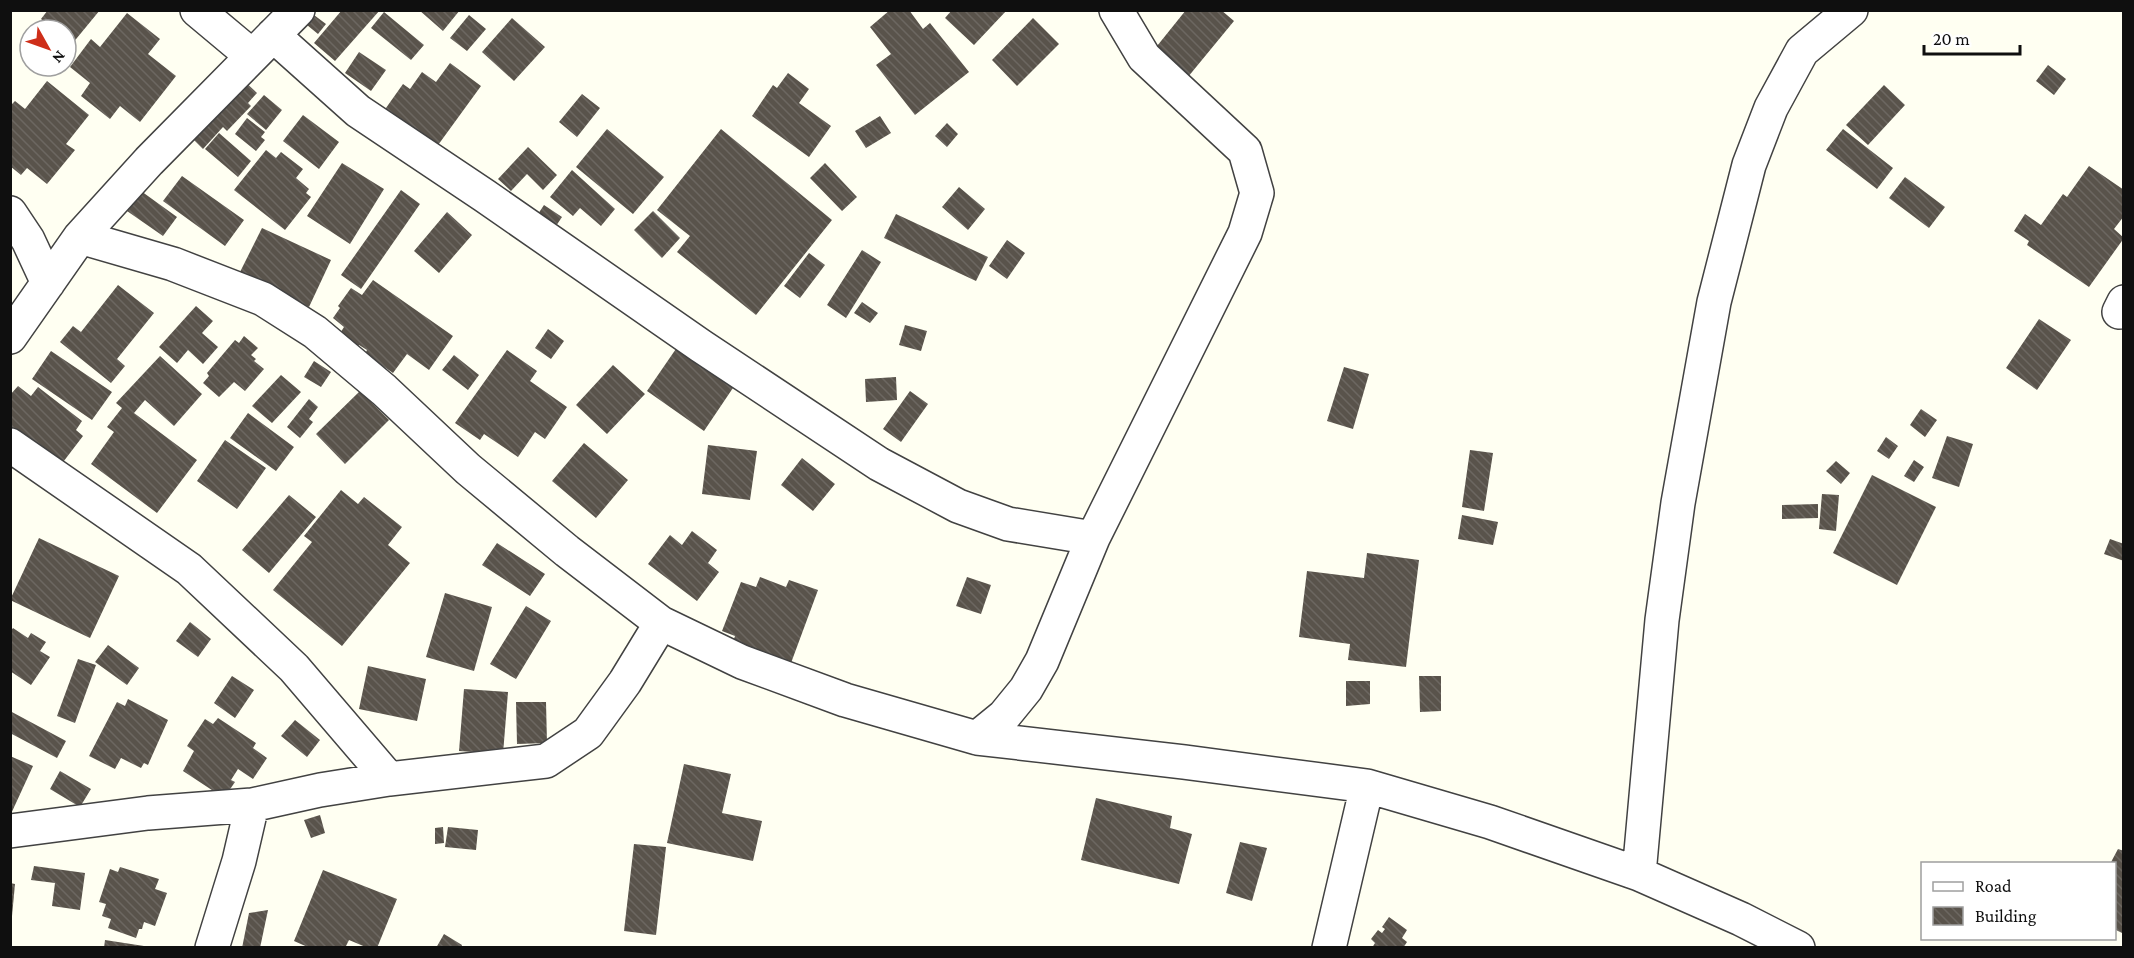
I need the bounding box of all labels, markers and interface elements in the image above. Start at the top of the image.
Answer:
north arrow [18,18,78,78]
scale bar [1924,18,2020,56]
text: 20 m [1933,29,1970,49]
text: N [49,48,69,67]
legend [1921,862,2116,940]
text: Road [1975,876,2012,896]
text: Building [1975,906,2037,926]

